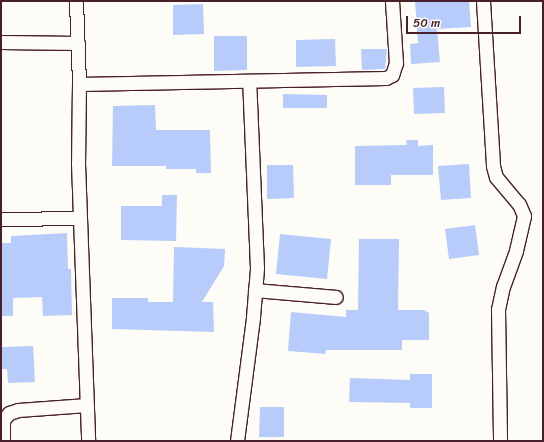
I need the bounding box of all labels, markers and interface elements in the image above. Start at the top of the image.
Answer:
scale bar [408,8,523,34]
text: 50 m [413,12,440,34]

